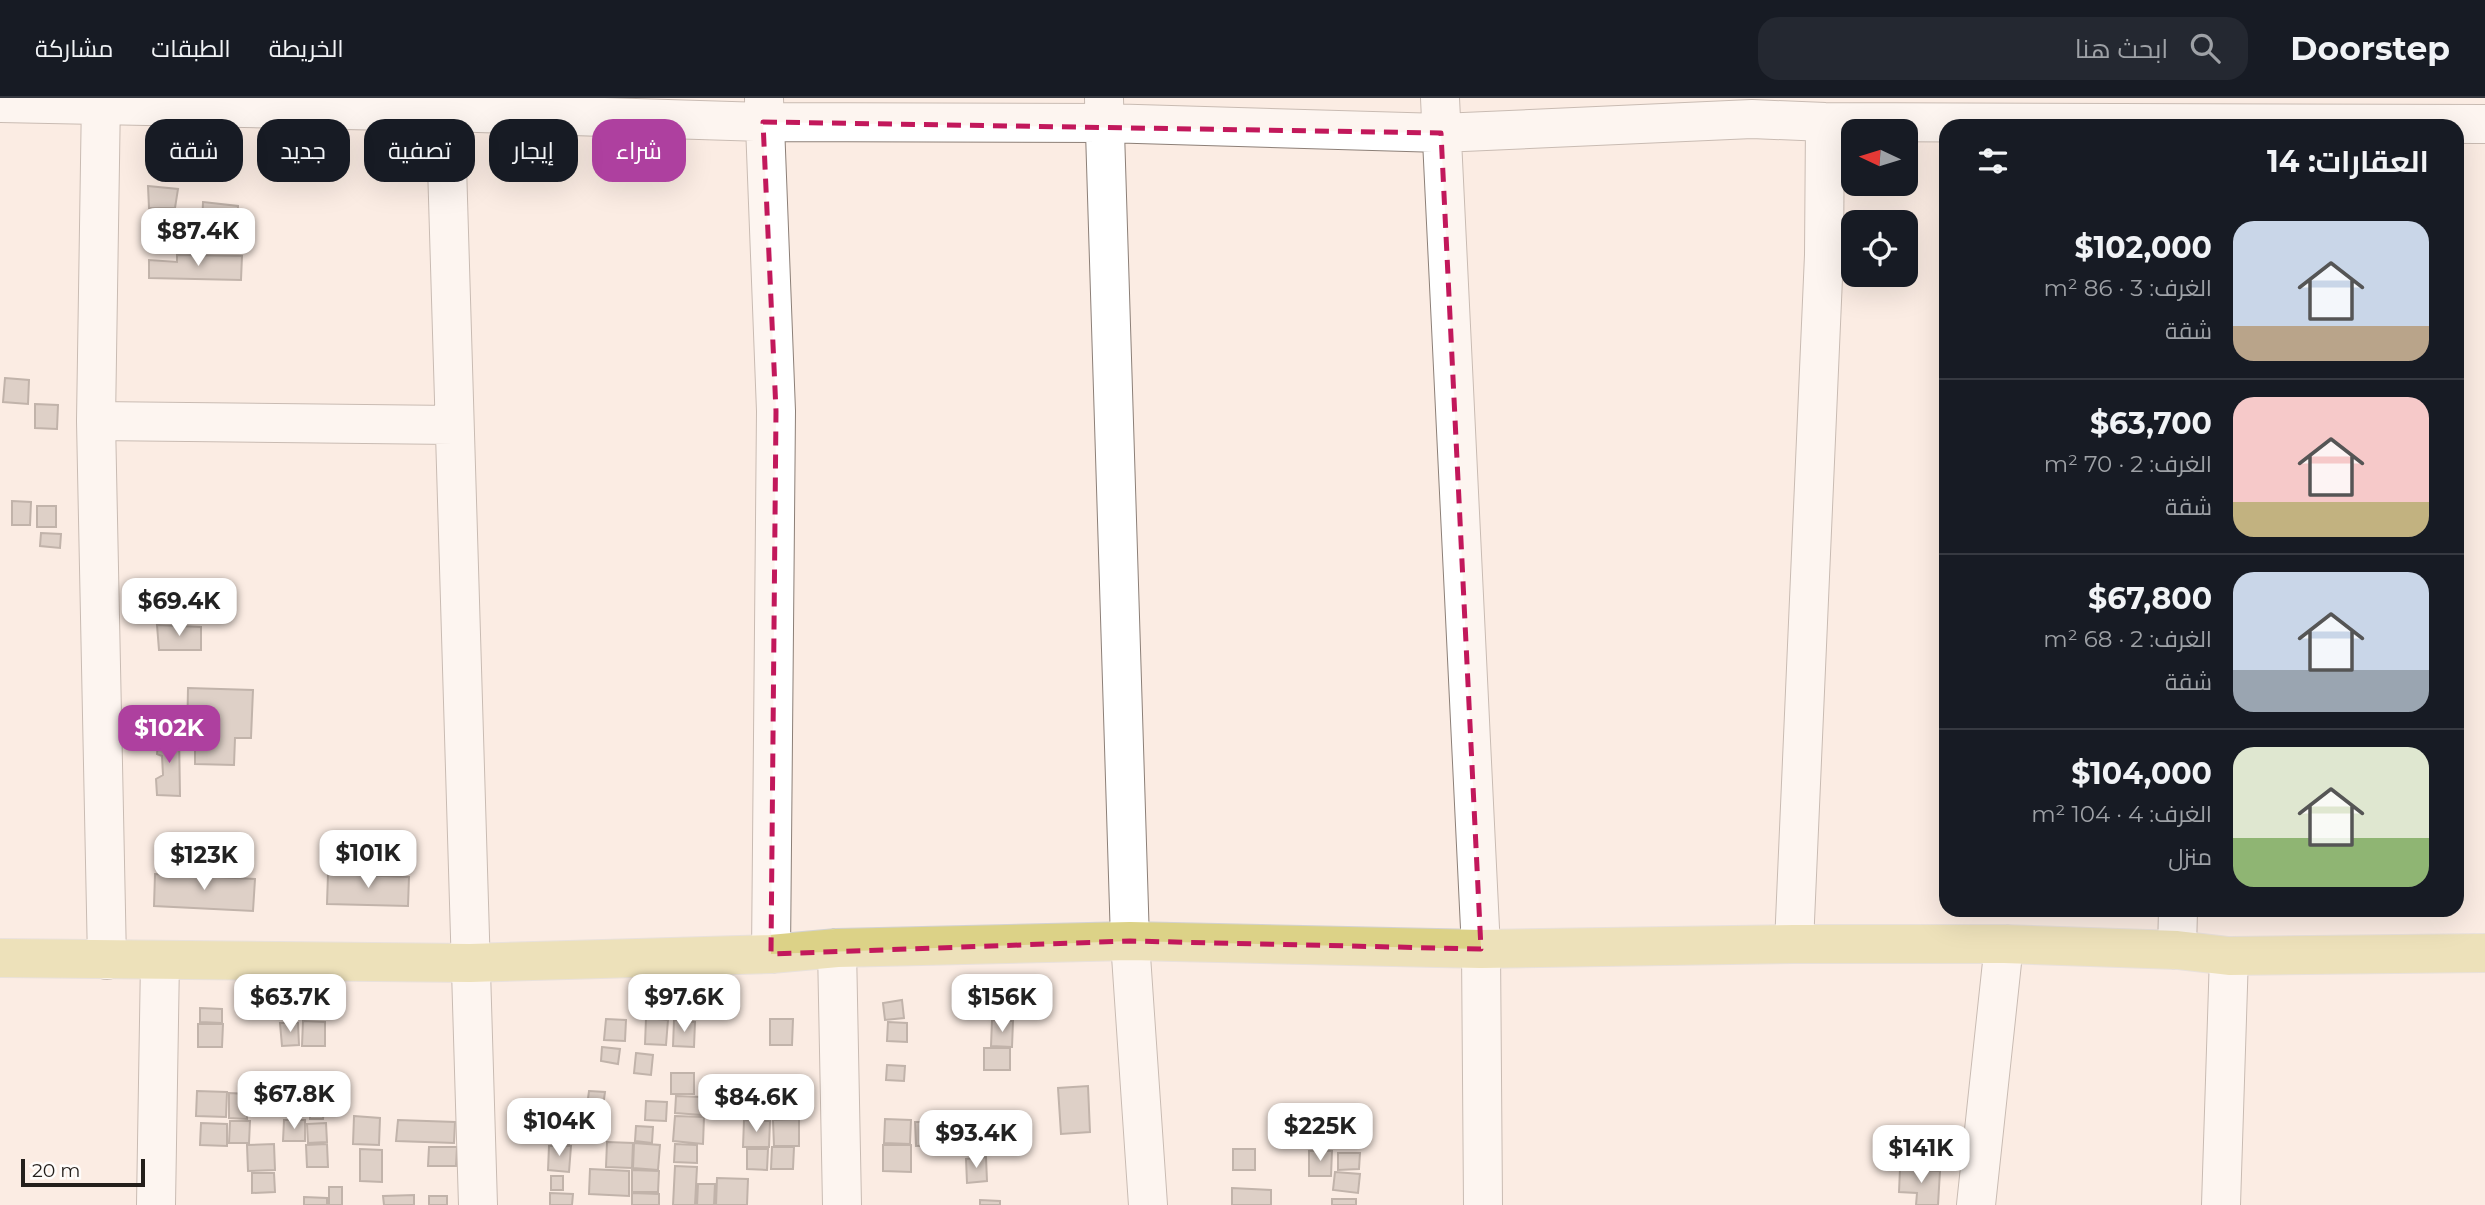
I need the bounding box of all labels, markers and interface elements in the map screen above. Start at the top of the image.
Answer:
search box [1758,17,2248,80]
text: Doorstep [2290,28,2450,68]
icon: search [2186,29,2224,67]
text: ابحث هنا [2075,33,2168,65]
text: مشاركة [35,34,113,63]
text: الطبقات [151,34,231,63]
text: الخريطة [269,34,344,63]
chip: شقة [145,119,243,182]
chip: جديد [257,119,350,182]
chip: تصفية [364,119,475,182]
chip: إيجار [489,119,578,182]
chip: شراء [592,119,686,182]
north arrow [1841,119,1918,196]
map controls [1841,119,1918,287]
icon: filters [1974,142,2012,180]
text: العقارات: 14 [2267,143,2429,180]
pin: $87.4K [141,208,255,268]
button: locate [1841,210,1918,287]
text: $87.4K [157,217,239,245]
text: $102,000 [2075,229,2212,266]
icon: home [2289,249,2373,333]
text: الغرف: 3 · 86 m² [2043,274,2212,302]
text: شقة [2165,317,2212,345]
text: $63,700 [2090,405,2212,442]
icon: home [2289,425,2373,509]
text: الغرف: 2 · 70 m² [2044,450,2212,478]
text: شقة [2165,493,2212,521]
pin: $69.4K [122,578,236,638]
text: $67,800 [2088,580,2212,617]
text: $69.4K [138,587,220,615]
icon: home [2289,600,2373,684]
text: الغرف: 2 · 68 m² [2043,625,2212,653]
text: شقة [2165,668,2212,696]
pin: $102K [120,706,218,765]
text: $102K [134,714,204,742]
text: $104,000 [2071,755,2212,792]
icon: home [2289,775,2373,859]
text: الغرف: 4 · 104 m² [2031,800,2212,828]
pin: $101K [319,830,417,890]
pin: $123K [155,832,253,892]
text: $101K [335,839,401,867]
text: $123K [170,841,238,869]
text: منزل [2168,843,2212,871]
pin: $63.7K [233,974,347,1034]
pin: $97.6K [627,974,741,1034]
pin: $156K [953,974,1051,1034]
text: $63.7K [250,983,330,1011]
text: $97.6K [644,983,724,1011]
text: $156K [968,983,1036,1011]
pin: $67.8K [237,1072,351,1131]
pin: $84.6K [699,1074,813,1134]
text: $67.8K [254,1080,334,1108]
text: $84.6K [714,1083,798,1111]
pin: $104K [510,1098,608,1158]
pin: $225K [1271,1104,1369,1163]
text: $104K [523,1107,595,1135]
pin: $93.4K [919,1110,1033,1170]
text: $225K [1284,1112,1356,1140]
text: $93.4K [935,1119,1017,1147]
pin: $141K [1872,1126,1970,1185]
text: $141K [1889,1134,1953,1162]
scale bar [21,1156,145,1188]
text: 20 m [32,1159,80,1182]

